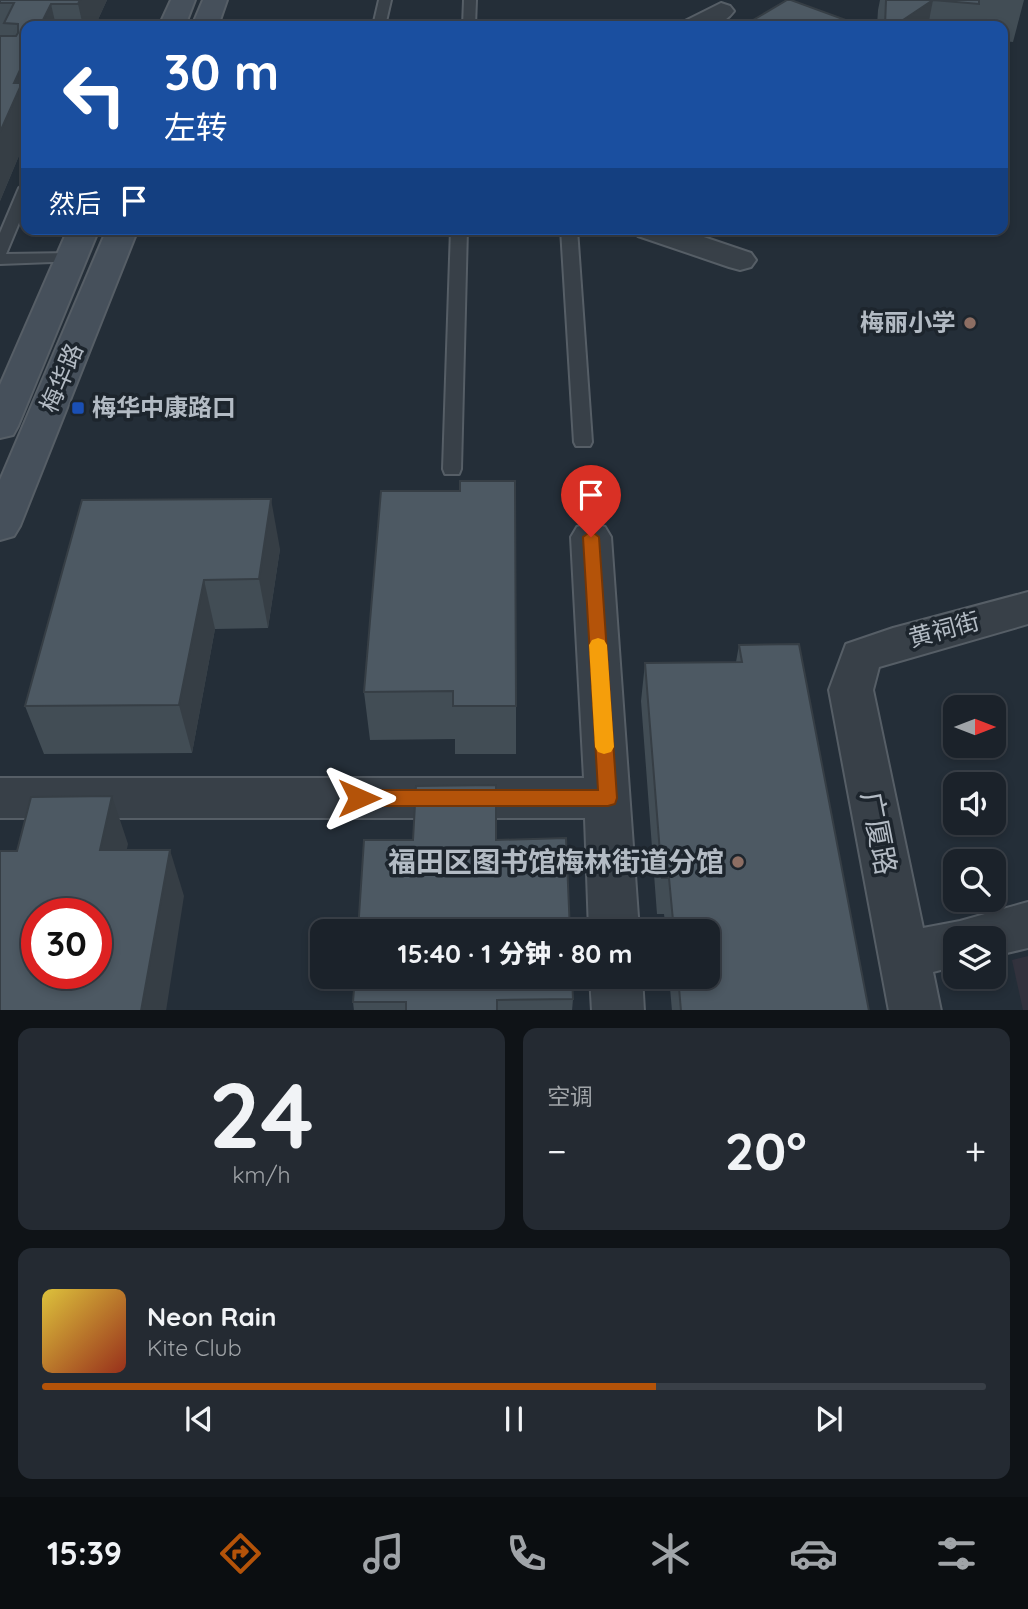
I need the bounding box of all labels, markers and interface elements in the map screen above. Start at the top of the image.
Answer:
text: 30 m [164,41,279,102]
icon: left [49,49,140,140]
text: 左转 [164,107,228,147]
icon: arrive [115,182,153,220]
text: 然后 [49,187,101,220]
place label: 梅丽小学 [860,307,956,337]
marker: 梅丽小学 [962,315,978,331]
street label: 梅华路 [33,339,89,417]
place label: 梅华中康路口 [92,392,236,422]
marker: 梅华中康路口 [70,400,86,416]
pin [561,465,621,537]
icon: arrive [572,476,610,514]
street label: 黄祠街 [905,605,982,653]
north arrow [943,695,1006,758]
map controls [943,695,1006,989]
position arrow [322,761,396,835]
button: sound [943,772,1006,835]
street label: 广厦路 [854,788,905,877]
place label: 福田区图书馆梅林街道分馆 [388,844,724,879]
button: search [943,849,1006,912]
marker: 福田区图书馆梅林街道分馆 [730,854,746,870]
speed limit sign: 30 [21,898,112,989]
button: layers [943,926,1006,989]
text: 15:40 · 1 分钟 · 80 m [398,937,632,970]
text: 24 [209,1057,314,1171]
text: 空调 [547,1082,593,1111]
text: 20° [725,1118,807,1183]
text: − [547,1127,567,1175]
text: + [965,1127,986,1175]
text: km/h [232,1160,291,1189]
text: Neon Rain [147,1300,276,1333]
text: Kite Club [147,1333,242,1362]
icon: previous [180,1400,218,1438]
icon: pause [495,1400,533,1438]
icon: next [810,1400,848,1438]
icon: directions [216,1529,265,1578]
icon: music [359,1529,408,1578]
icon: phone [502,1529,551,1578]
icon: climate [646,1529,695,1578]
icon: car [789,1529,838,1578]
icon: filters [932,1529,981,1578]
text: 15:39 [47,1533,122,1573]

